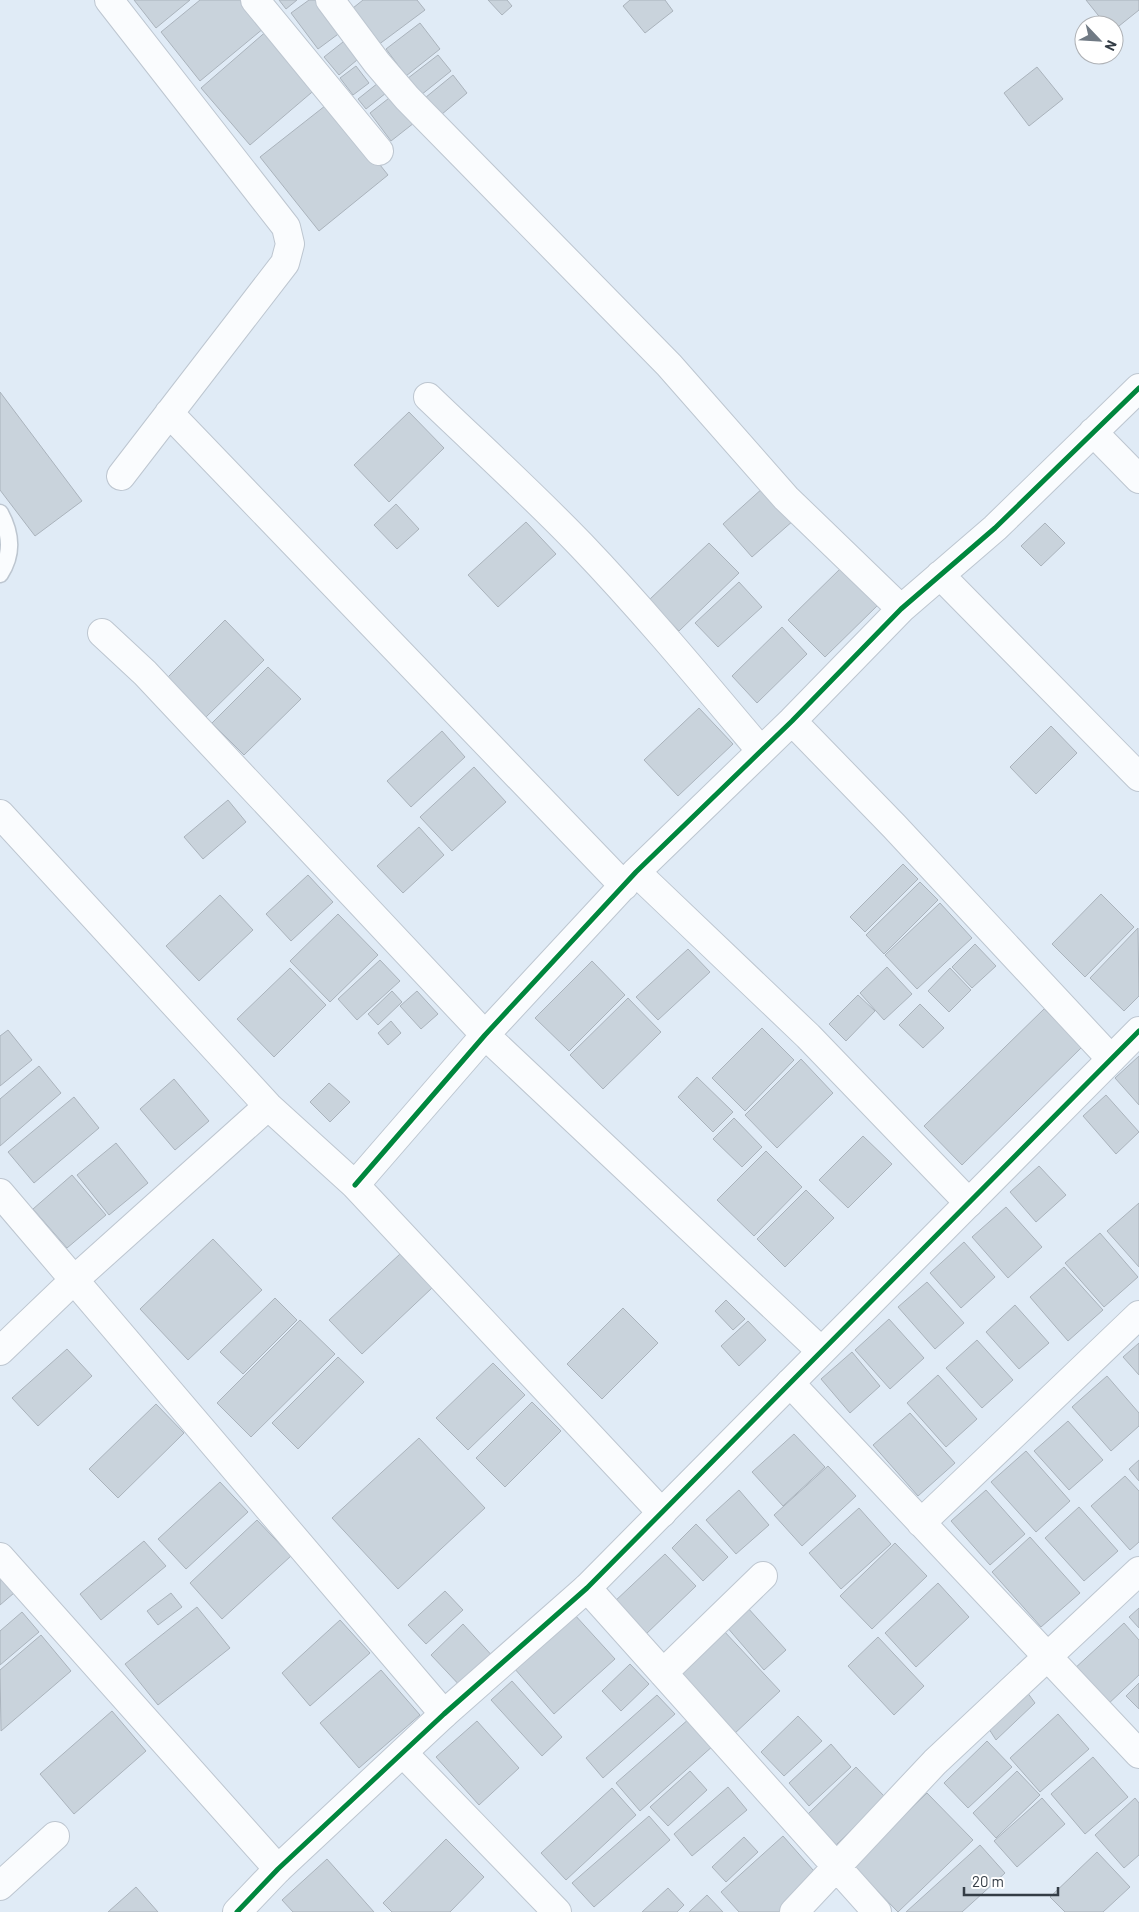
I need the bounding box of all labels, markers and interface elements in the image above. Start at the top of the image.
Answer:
north arrow [1074,15,1124,65]
text: N [1102,38,1121,54]
scale bar [964,1864,1058,1896]
text: 20 m [972,1872,1004,1890]

